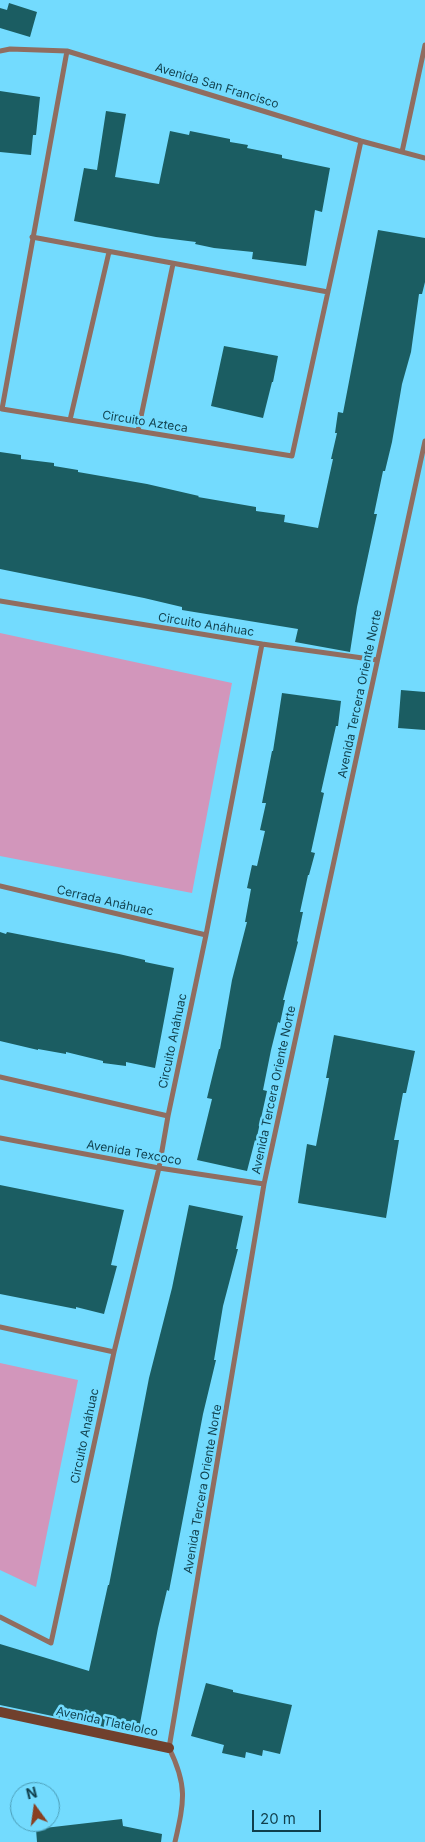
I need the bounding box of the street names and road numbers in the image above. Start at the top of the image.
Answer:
street label: Avenida San Francisco [153,60,281,112]
street label: Circuito Azteca [101,408,189,436]
street label: Avenida Tercera Oriente Norte [335,608,385,780]
street label: Circuito Anáhuac [157,610,255,640]
street label: Cerrada Anáhuac [55,883,155,919]
street label: Circuito Anáhuac [156,992,190,1090]
street label: Avenida Tercera Oriente Norte [249,1004,299,1176]
street label: Avenida Texcoco [85,1138,183,1168]
street label: Circuito Anáhuac [68,1387,102,1485]
street label: Avenida Tercera Oriente Norte [181,1403,225,1575]
street label: Avenida Tlatelolco [55,1704,159,1740]

